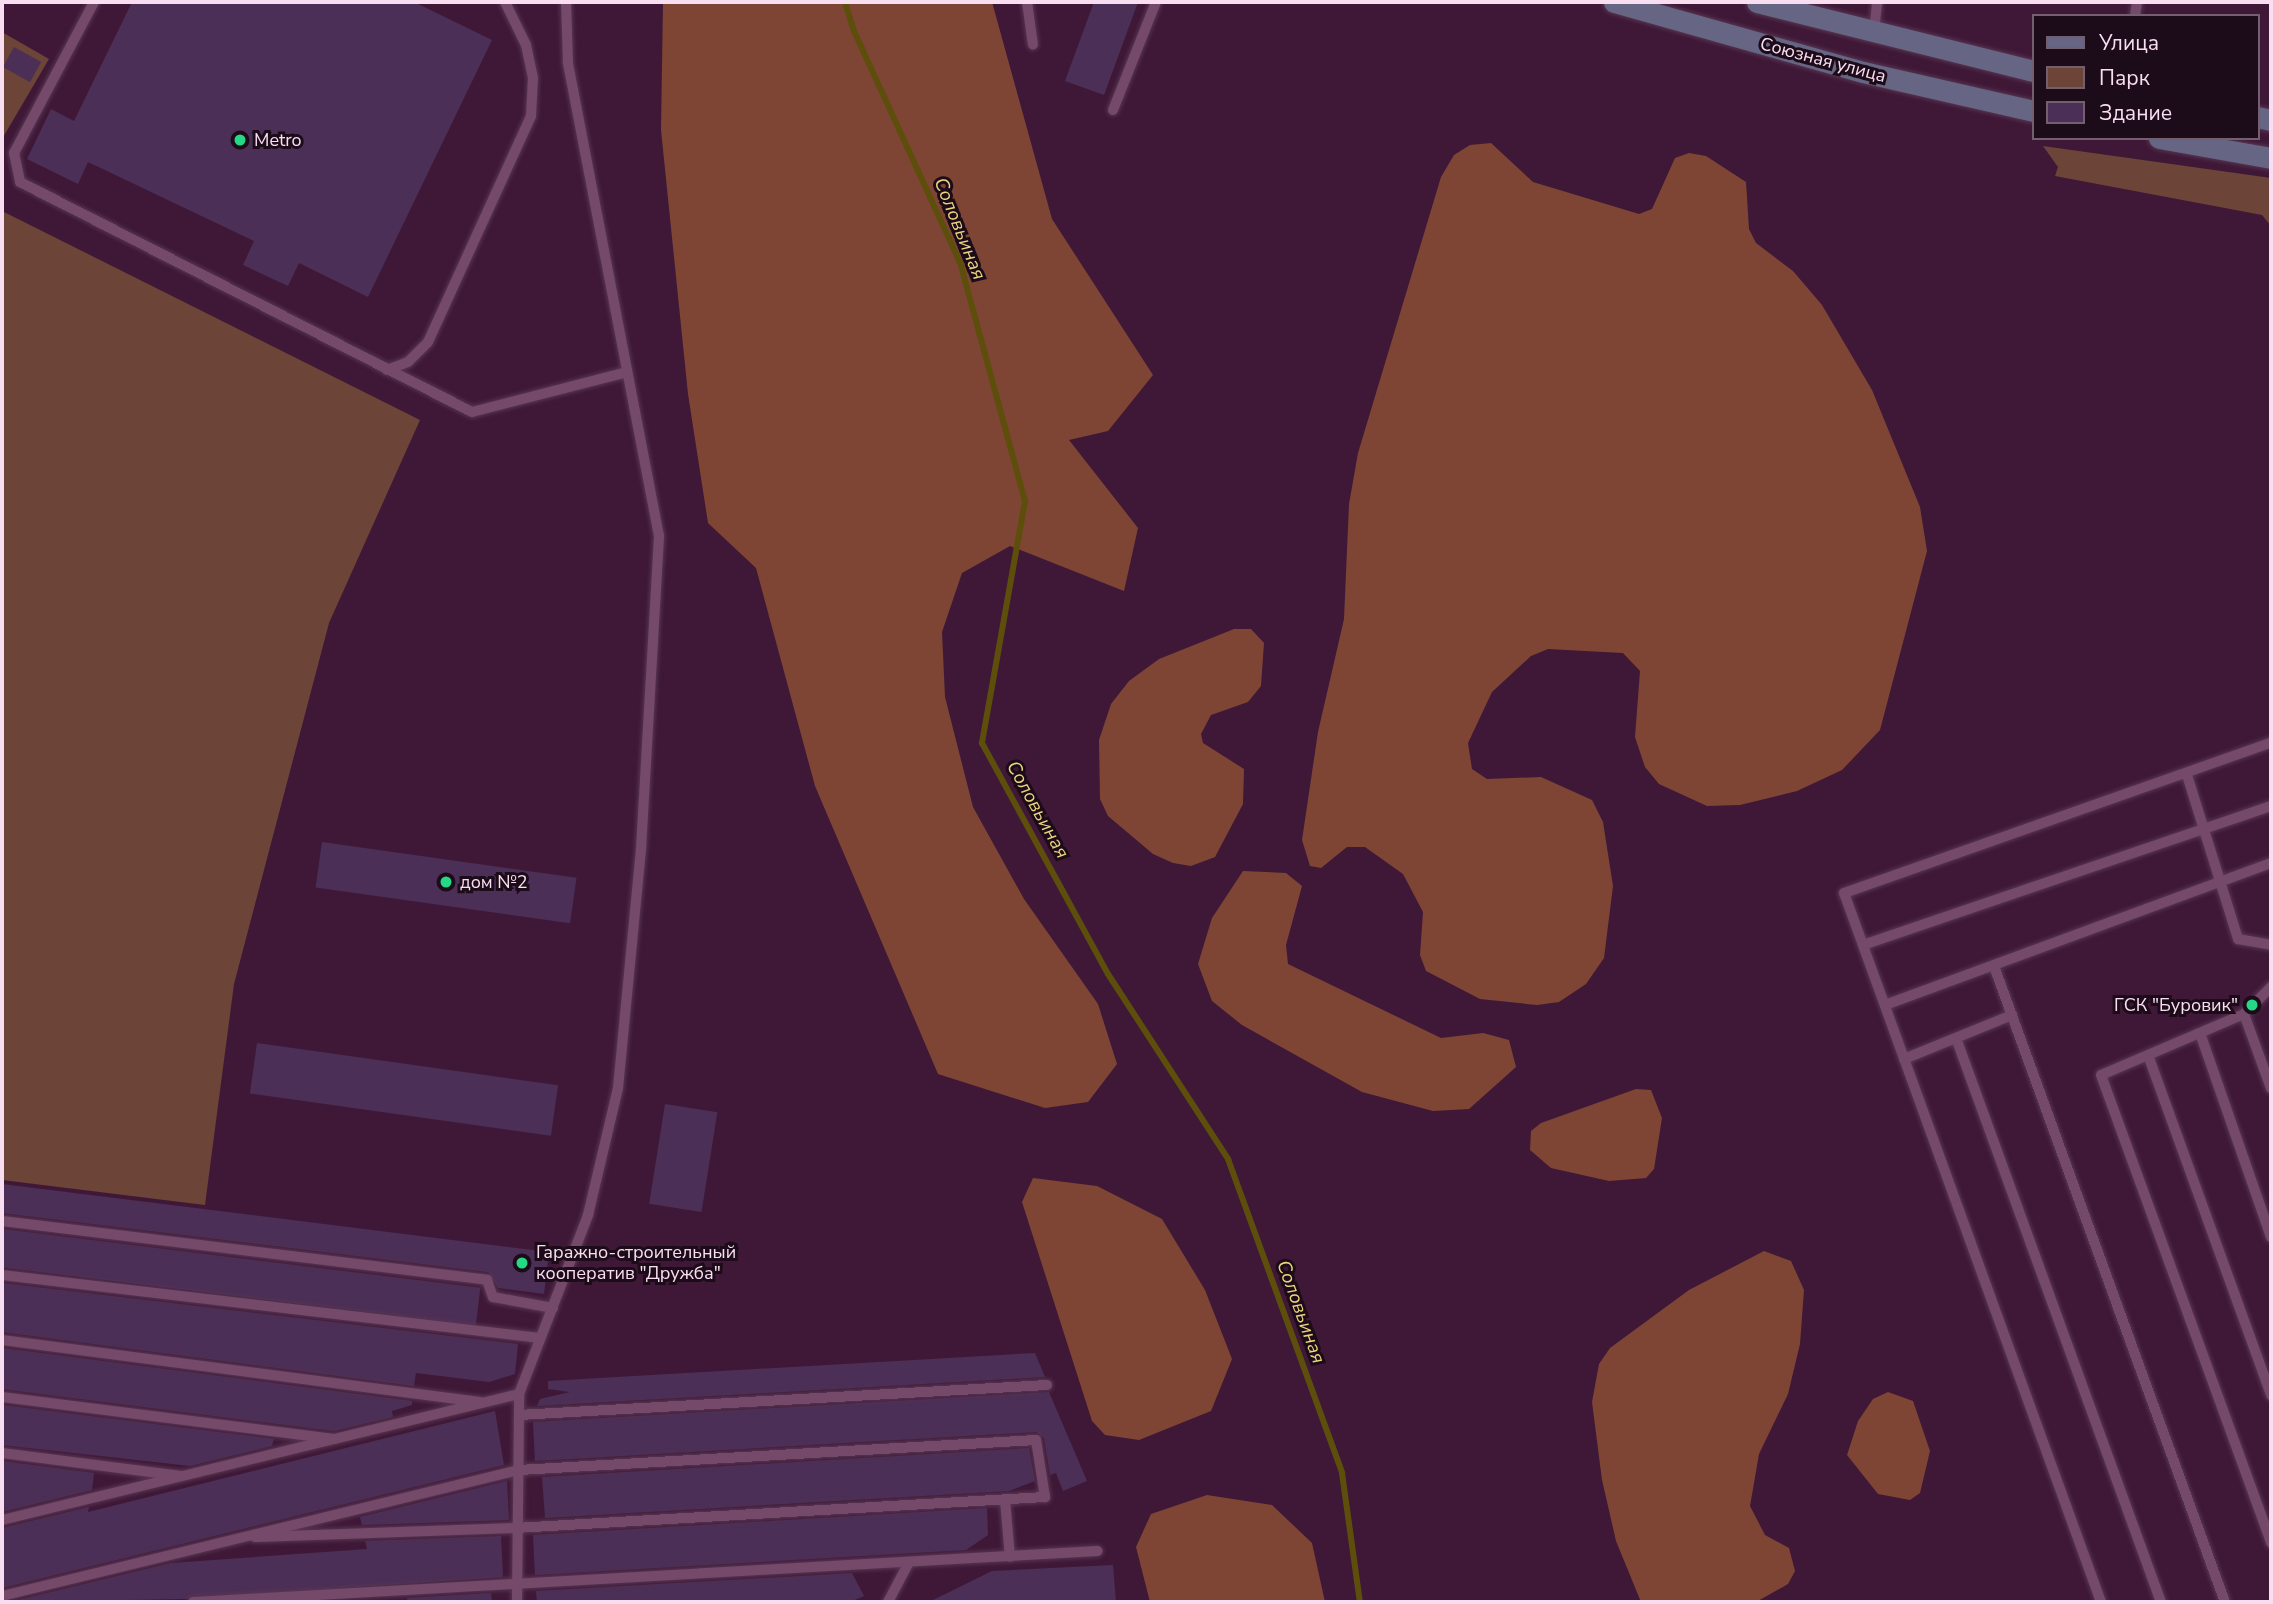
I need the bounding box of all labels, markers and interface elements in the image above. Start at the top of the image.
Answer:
legend [2032,14,2259,140]
text: Улица [2099,29,2159,57]
street label: Союзная улица [1758,33,1888,87]
text: Парк [2099,64,2150,92]
text: Здание [2099,99,2172,127]
place label: Metro [254,129,302,151]
marker: Metro [232,132,248,148]
water label: Соловьиная [928,175,990,283]
water label: Соловьиная [1001,757,1073,863]
place label: дом №2 [460,871,528,893]
marker: дом №2 [438,874,454,890]
place label: ГСК "Буровик" [2114,994,2238,1016]
marker: ГСК "Буровик" [2244,997,2260,1013]
place label: Гаражно-строительный кооператив "Дружба" [536,1242,736,1284]
marker: Гаражно-строительный кооператив "Дружба" [514,1255,530,1271]
water label: Соловьиная [1271,1257,1329,1367]

